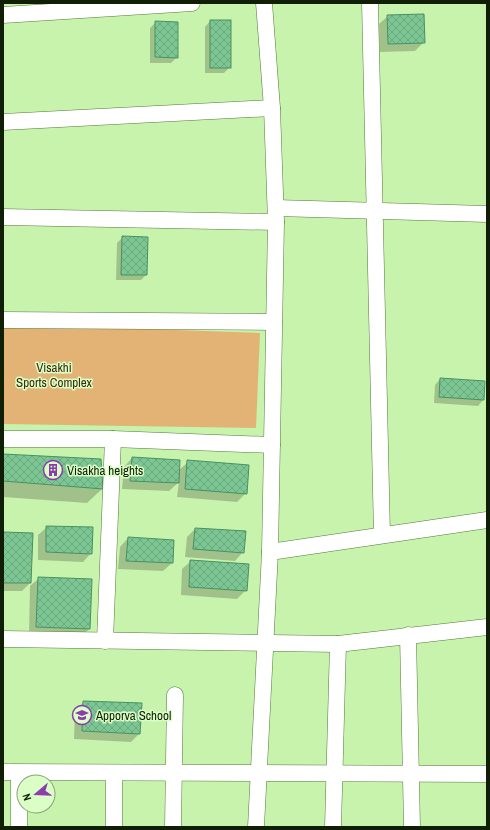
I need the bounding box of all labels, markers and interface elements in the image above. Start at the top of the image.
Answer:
park label: Visakhi Sports Complex [16,359,93,391]
building icon: Visakha heights [42,459,64,481]
place label: Visakha heights [67,462,143,479]
school or university icon: Apporva School [71,704,93,726]
place label: Apporva School [95,707,171,724]
north arrow [16,774,56,814]
text: N [19,792,34,803]

